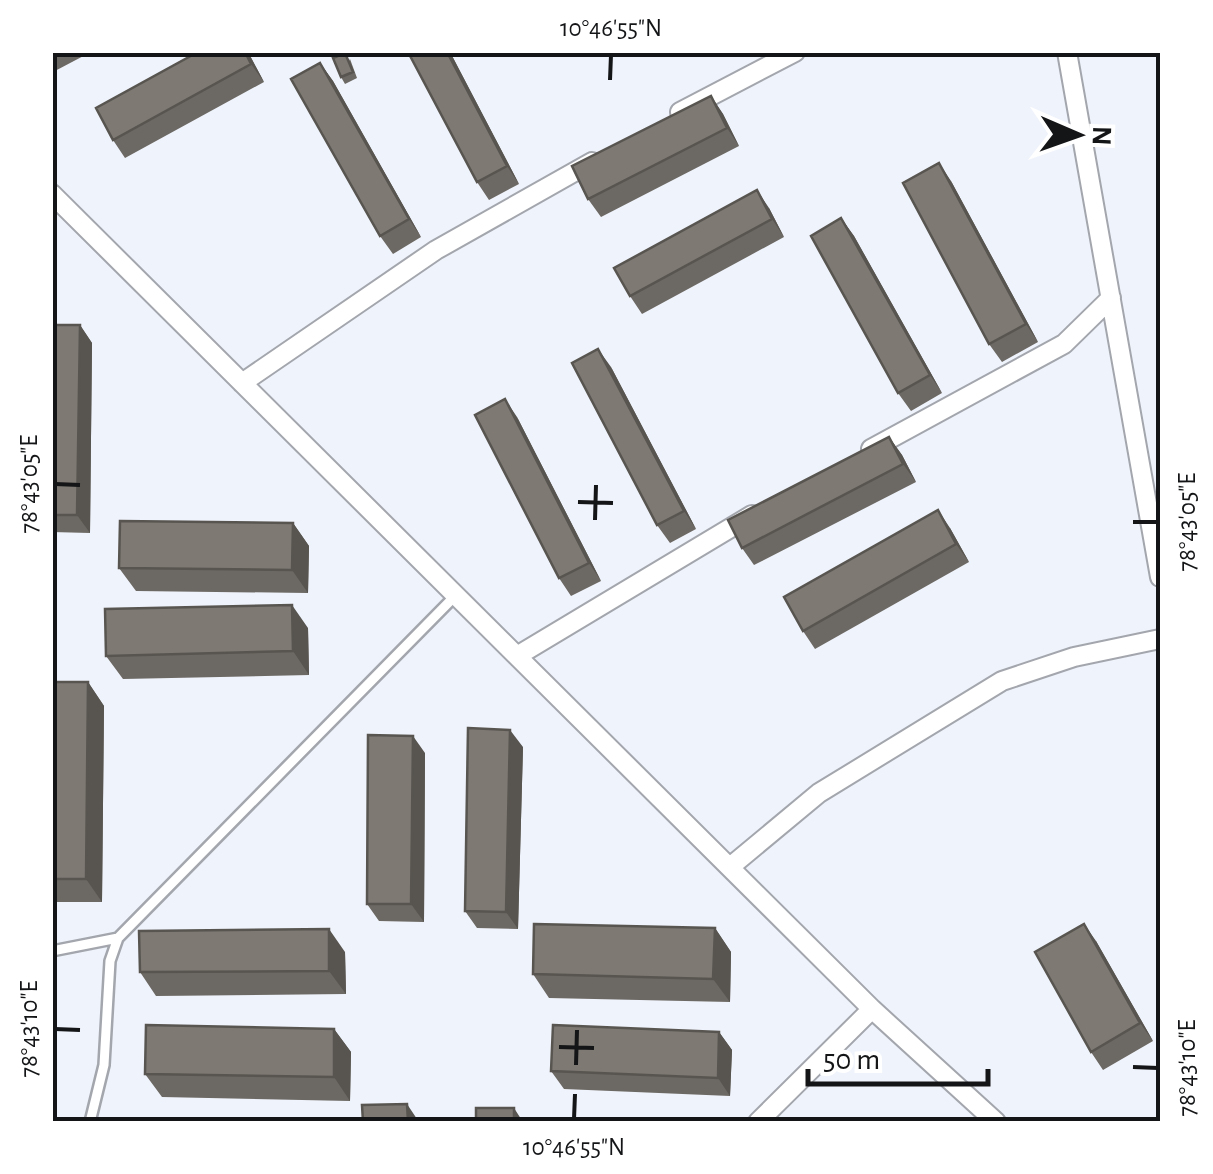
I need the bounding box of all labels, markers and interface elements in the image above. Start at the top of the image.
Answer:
text: 10°46'55"N [560,16,662,41]
north arrow [1028,85,1128,185]
text: N [1087,126,1115,146]
text: 78°43'05"E [17,435,42,533]
text: 78°43'05"E [1175,473,1200,571]
text: 78°43'10"E [17,981,42,1077]
text: 78°43'10"E [1175,1020,1200,1116]
scale bar [808,1024,988,1086]
text: 50 m [823,1045,880,1075]
text: 10°46'55"N [523,1135,625,1160]

